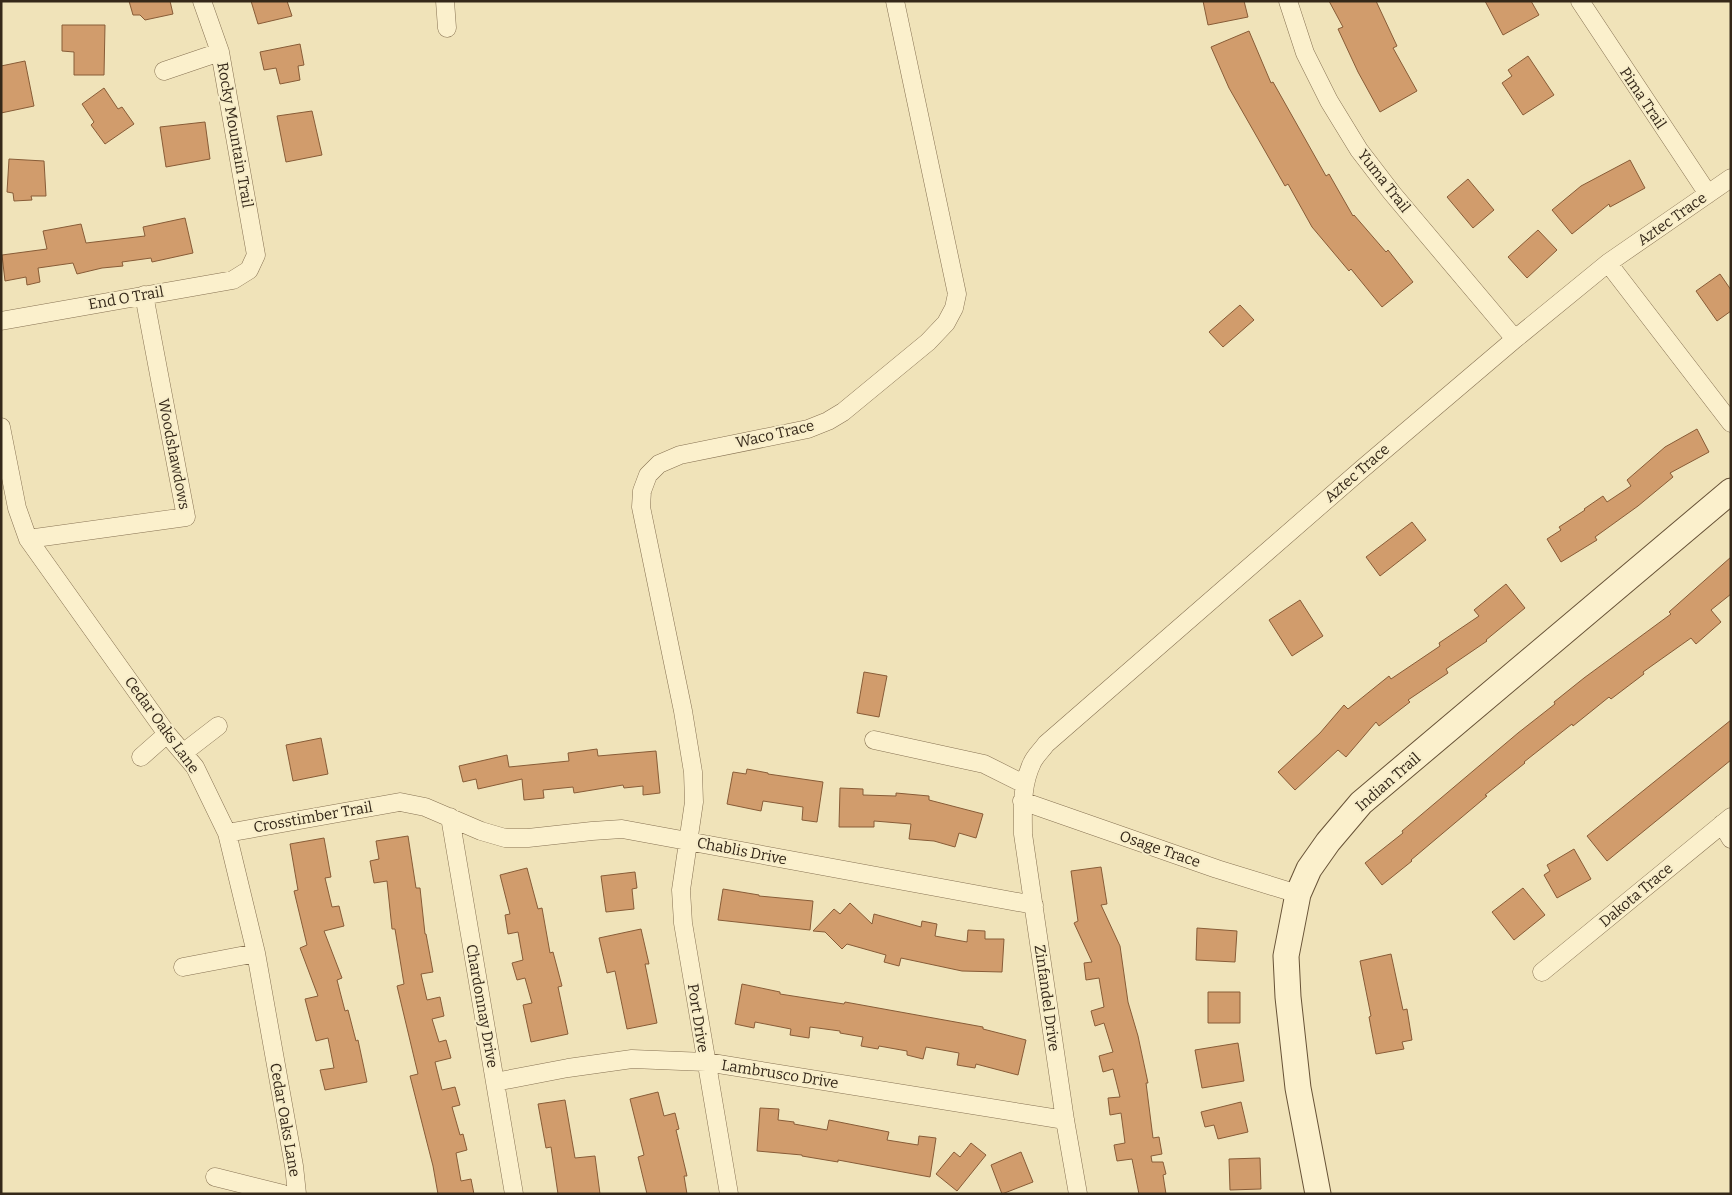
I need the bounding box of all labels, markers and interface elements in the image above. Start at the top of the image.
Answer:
street label: Rocky Mountain Trail [213,61,257,209]
street label: Pima Trail [1616,64,1670,132]
street label: Yuma Trail [1354,146,1414,216]
street label: Aztec Trace [1634,189,1710,249]
street label: End O Trail [87,283,165,313]
street label: Woodshawdows [154,397,194,511]
street label: Waco Trace [734,416,816,452]
street label: Aztec Trace [1321,440,1393,506]
street label: Cedar Oaks Lane [121,673,203,777]
street label: Indian Trail [1352,749,1424,815]
street label: Crosstimber Trail [252,798,374,836]
street label: Osage Trace [1117,827,1203,871]
street label: Chablis Drive [695,833,789,869]
street label: Dakota Trace [1596,859,1676,931]
street label: Chardonnay Drive [462,943,502,1069]
street label: Zinfandel Drive [1031,944,1063,1052]
street label: Port Drive [684,982,712,1054]
street label: Lambrusco Drive [720,1056,840,1092]
street label: Cedar Oaks Lane [266,1062,304,1178]

